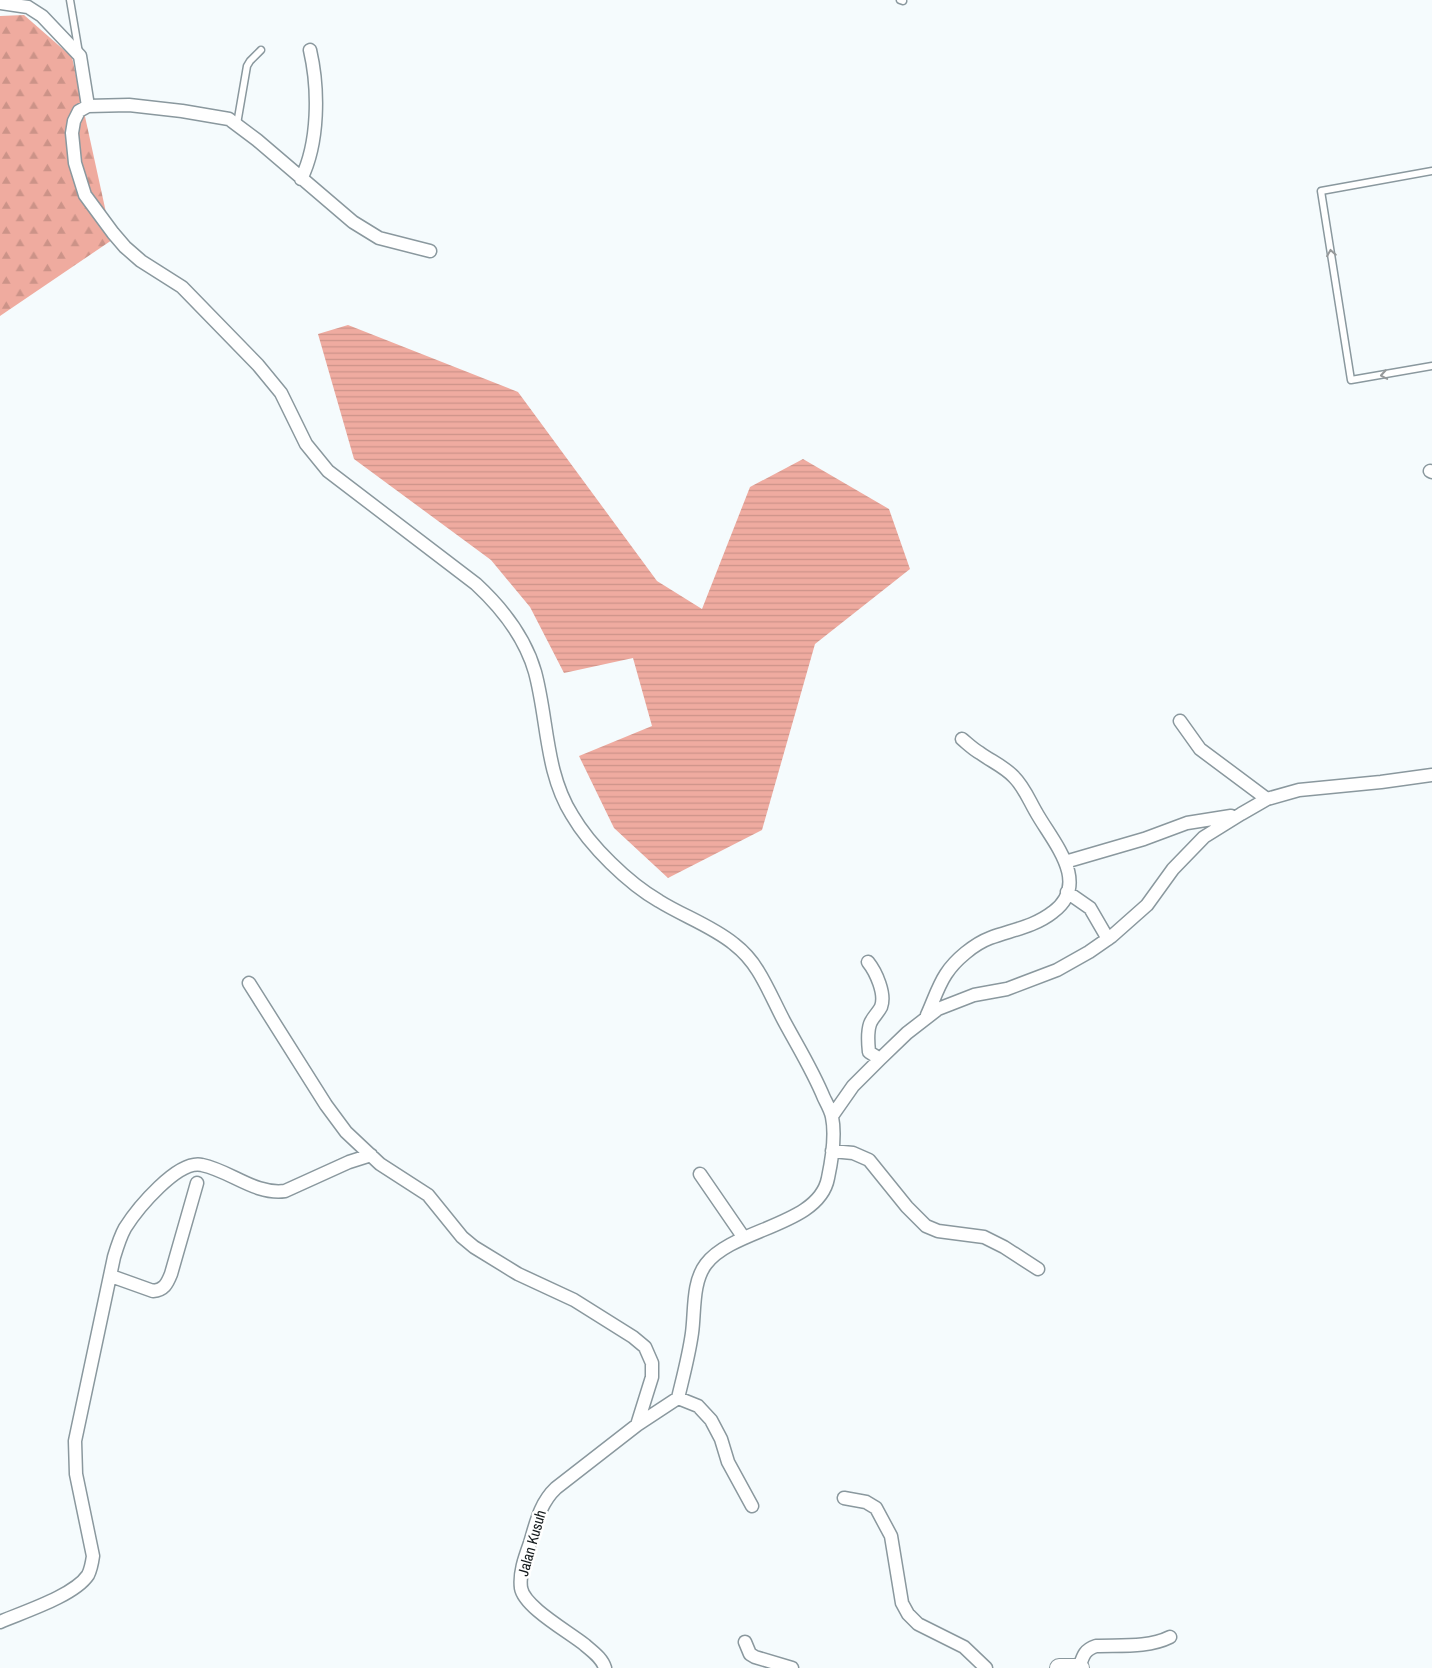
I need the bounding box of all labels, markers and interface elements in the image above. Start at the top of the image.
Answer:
one-way arrow [1326,249,1336,257]
one-way arrow [1380,369,1388,379]
street label: Jalan Kusuh [512,1507,551,1578]

